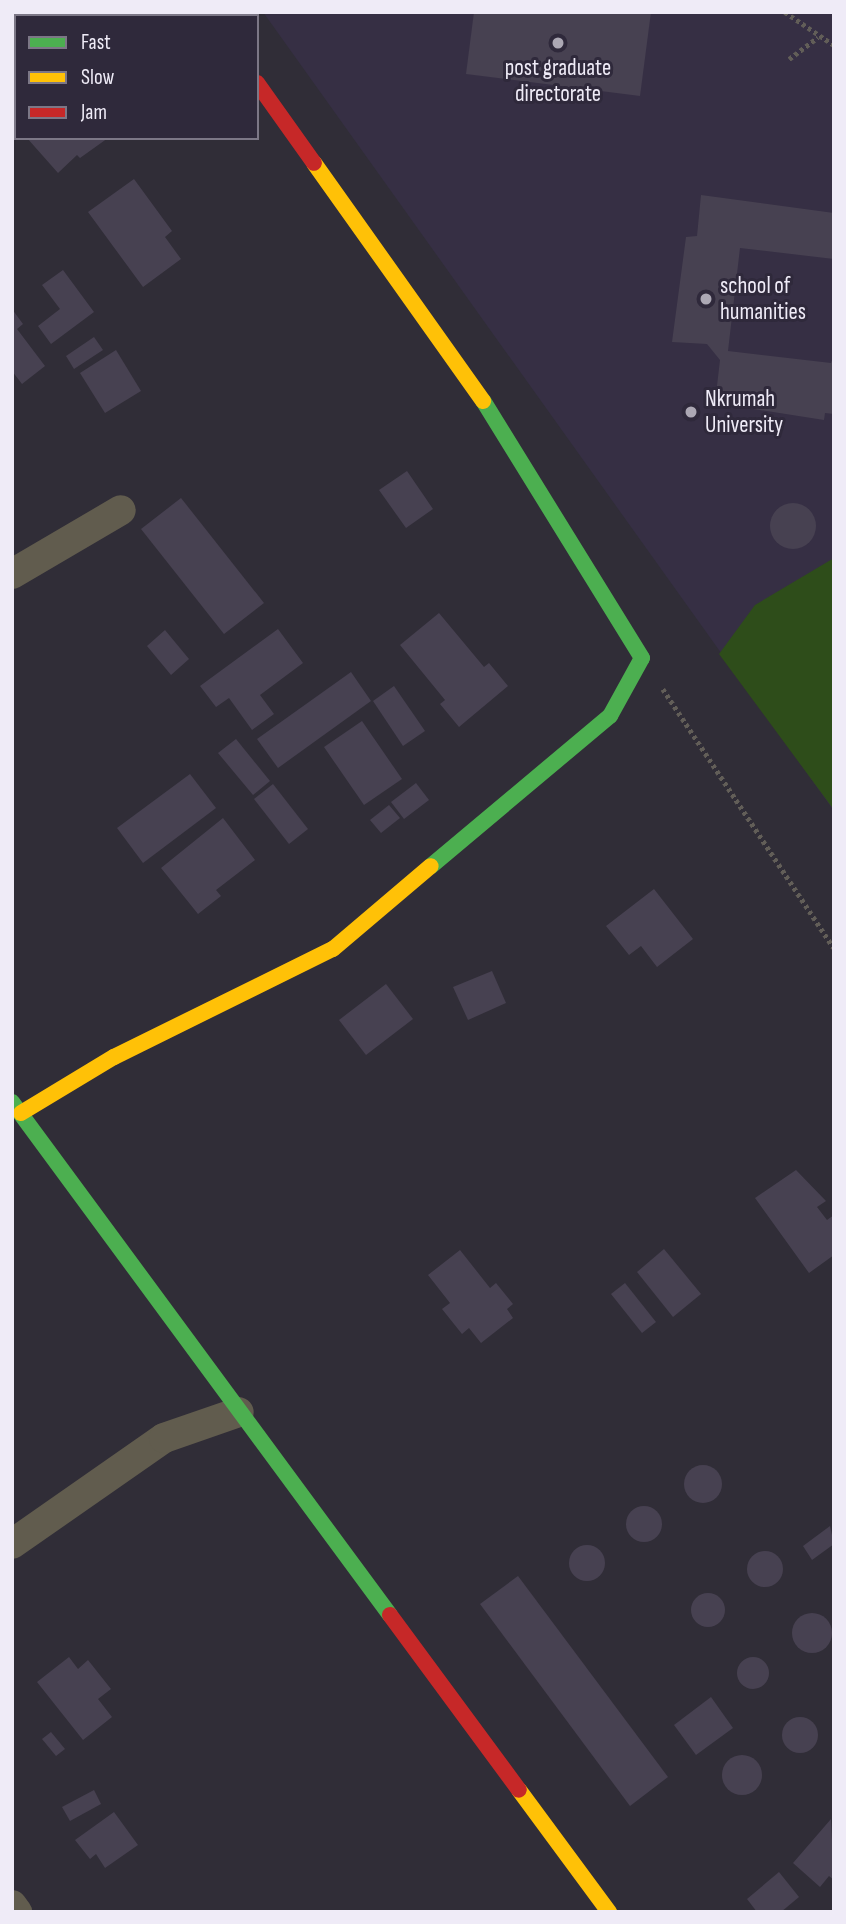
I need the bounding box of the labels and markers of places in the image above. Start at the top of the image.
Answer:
marker: post graduate directorate [550,35,566,51]
place label: post graduate directorate [505,54,611,108]
place label: school of humanities [720,272,806,326]
marker: school of humanities [698,291,714,307]
place label: Nkrumah University [705,385,783,439]
marker: Nkrumah University [683,404,699,420]

